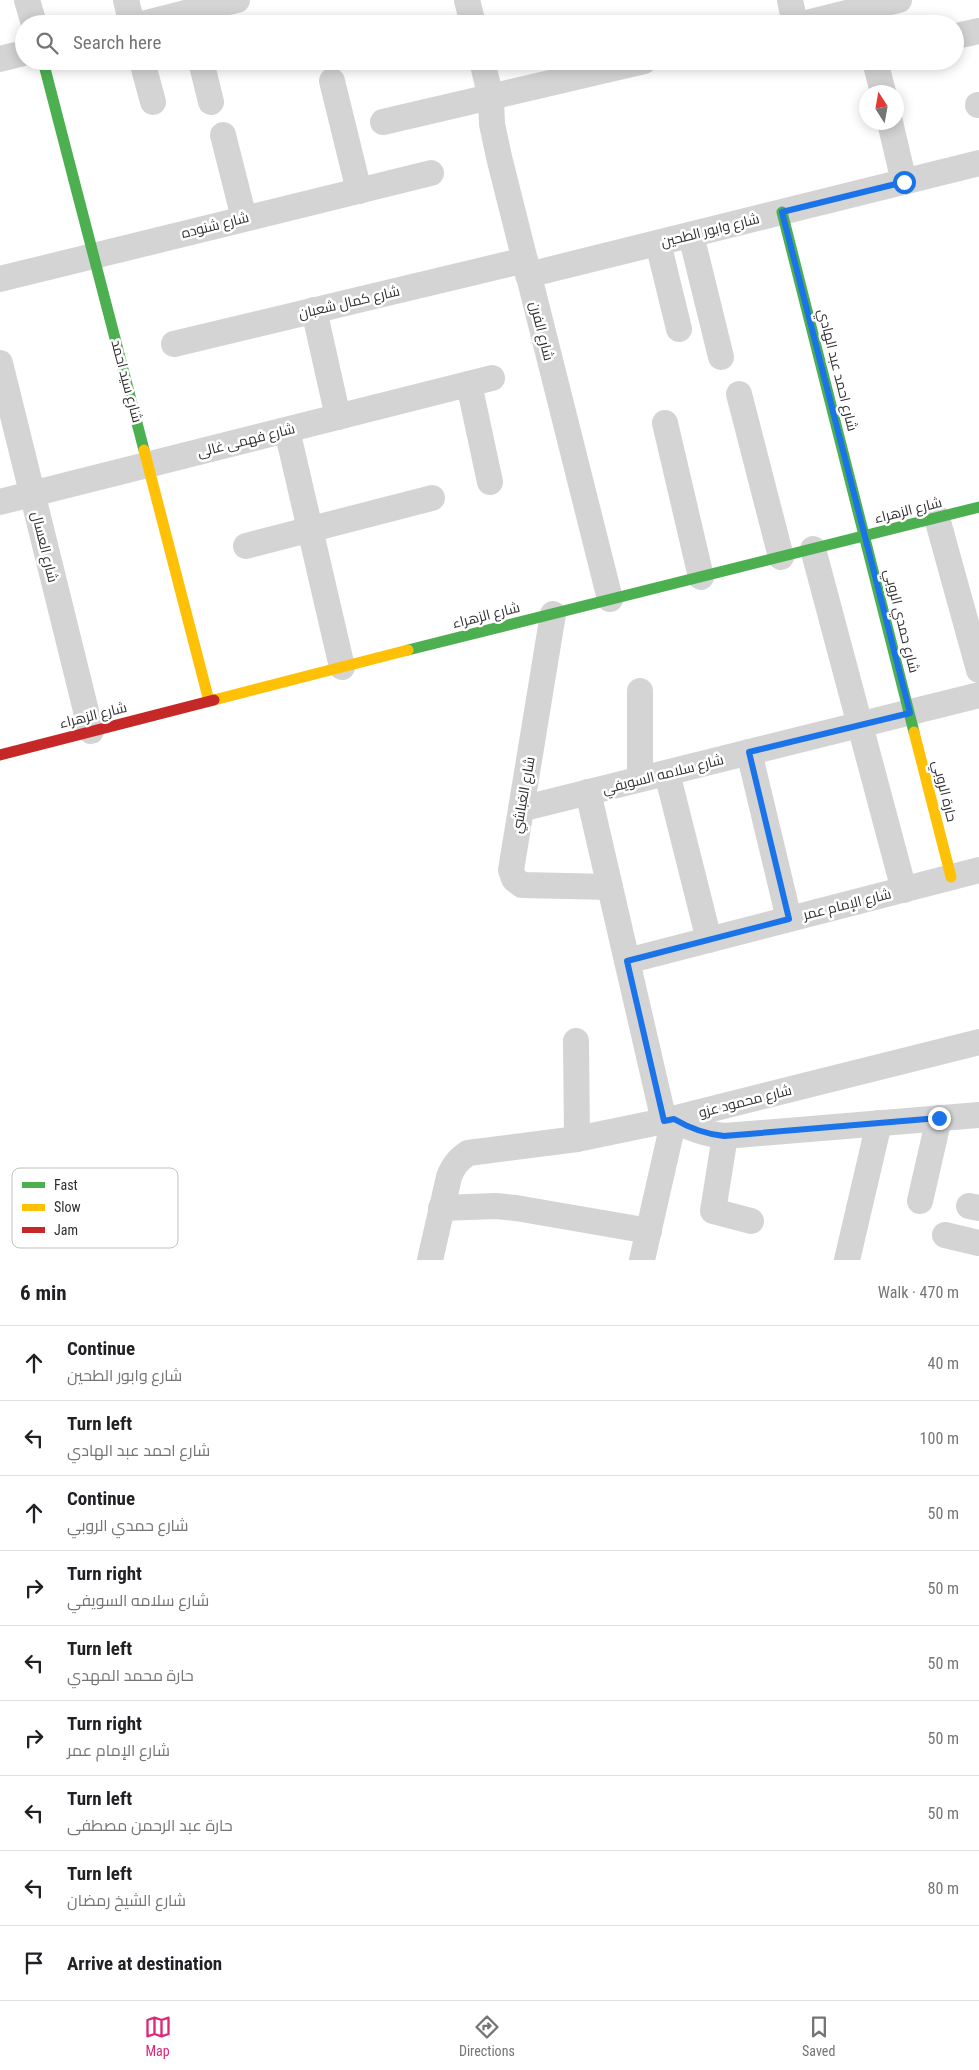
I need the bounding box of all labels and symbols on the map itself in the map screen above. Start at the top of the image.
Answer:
north arrow [859,85,904,130]
route start [893,171,916,194]
street label: شارع شنوده [180,209,251,242]
street label: شارع وابور الطحين [659,210,761,251]
street label: شارع كمال شعبان [297,283,401,322]
street label: شارع الفرن [526,300,557,362]
street label: شارع احمد عبد الهادي [811,307,861,434]
street label: شارع سيد احمد [107,338,146,424]
street label: شارع فهمى غالى [196,420,297,461]
street label: شارع الزهراء [873,494,944,527]
street label: شارع العسال [28,510,62,584]
street label: شارع حمدي الروبي [877,567,923,676]
street label: شارع الزهراء [451,599,522,632]
street label: شارع الزهراء [58,699,129,732]
street label: شارع سلامه السويفي [601,751,726,801]
street label: شارع الغباشي [508,755,541,835]
street label: حارة الروبي [926,759,960,824]
street label: شارع الإمام عمر [800,885,893,925]
street label: شارع محمود عزو [697,1082,793,1121]
route end [928,1107,951,1130]
legend [12,1168,178,1248]
text: Fast [54,1177,78,1193]
text: Slow [54,1199,81,1215]
text: Jam [54,1222,78,1238]

